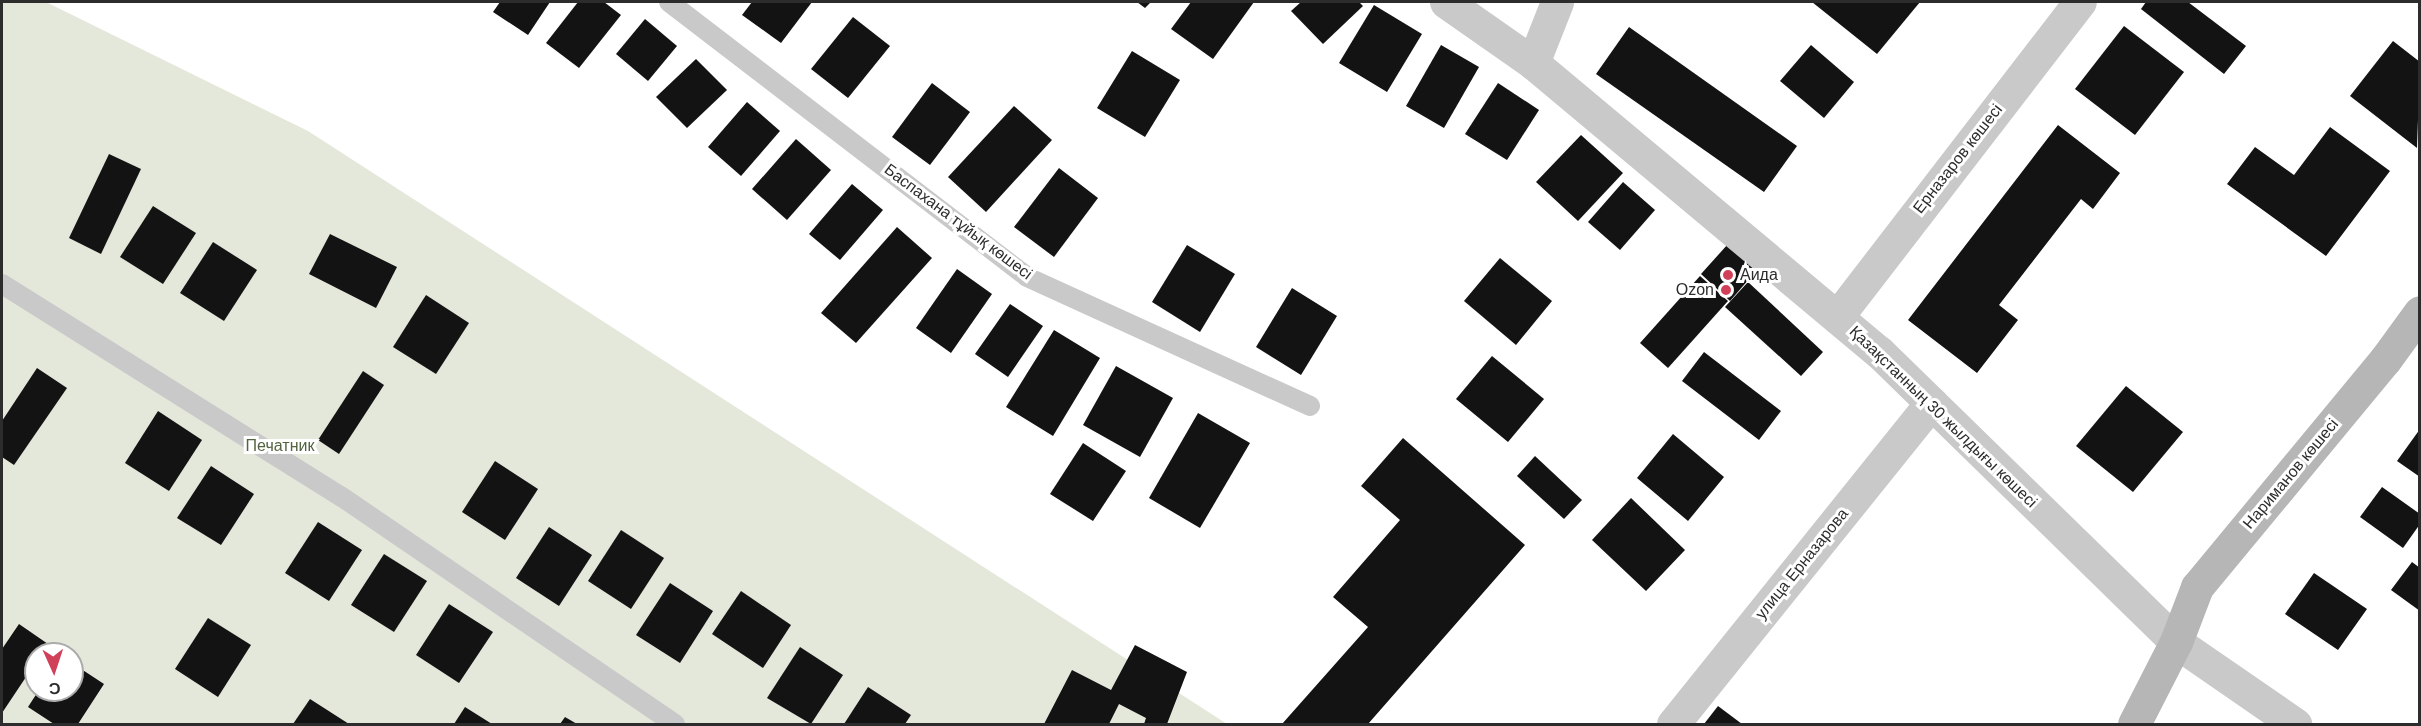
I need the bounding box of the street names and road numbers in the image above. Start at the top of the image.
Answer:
street label: Ерназаров көшесі [1909,101,2007,217]
street label: Баспахана тұйық көшесі [880,160,1036,284]
street label: Қазақстанның 30 жылдығы көшесі [1845,322,2041,512]
street label: Нариманов көшесі [2239,415,2343,533]
street label: улица Ерназарова [1751,505,1853,623]

